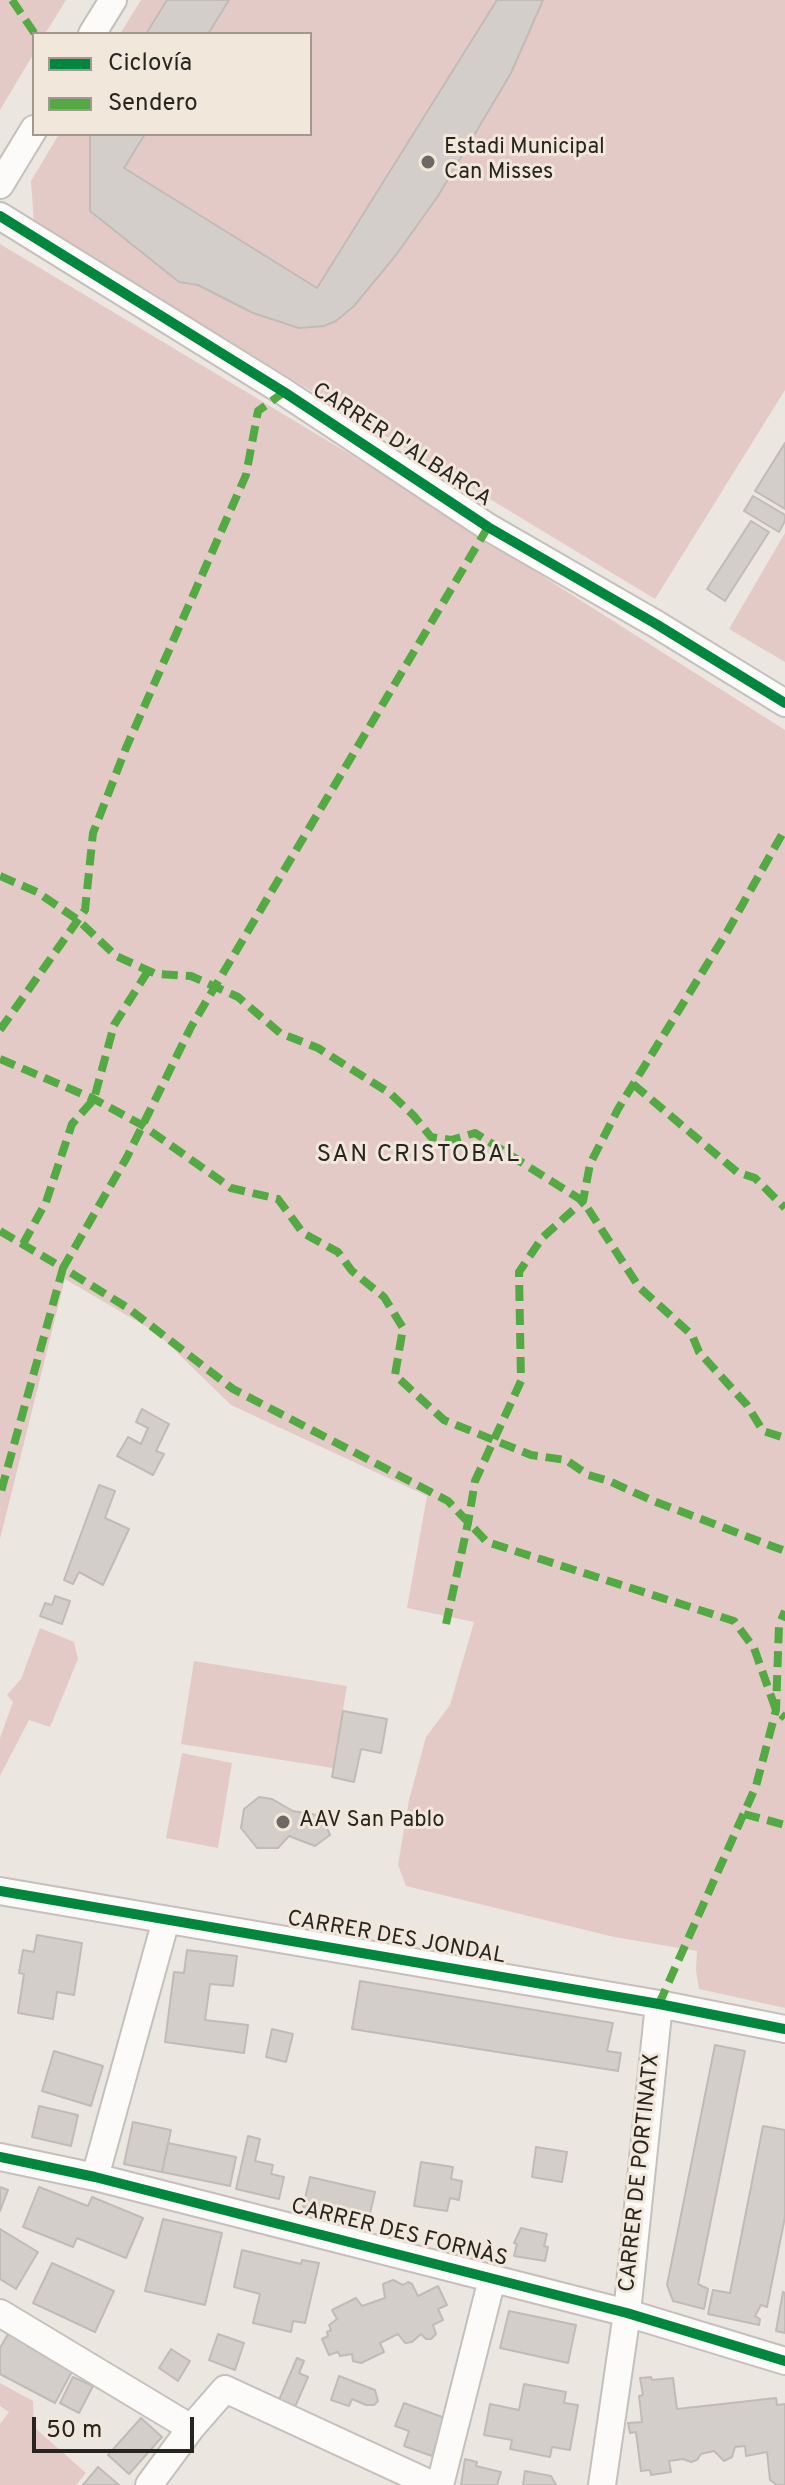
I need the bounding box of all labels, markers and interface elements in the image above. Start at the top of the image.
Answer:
legend [32,32,312,136]
text: Ciclovía [108,49,192,79]
text: Sendero [108,89,198,119]
place label: Estadi Municipal Can Misses [444,136,605,188]
marker: Estadi Municipal Can Misses [419,153,437,171]
street label: CARRER D'ALBARCA [306,378,496,514]
district label: SAN CRISTOBAL [317,1142,521,1170]
place label: AAV San Pablo [299,1809,445,1835]
marker: AAV San Pablo [274,1813,292,1831]
street label: CARRER DES JONDAL [285,1907,507,1971]
street label: CARRER DE PORTINATX [615,2053,667,2293]
street label: CARRER DES FORNÀS [288,2194,510,2274]
scale bar [36,2401,198,2451]
text: 50 m [46,2416,102,2446]

